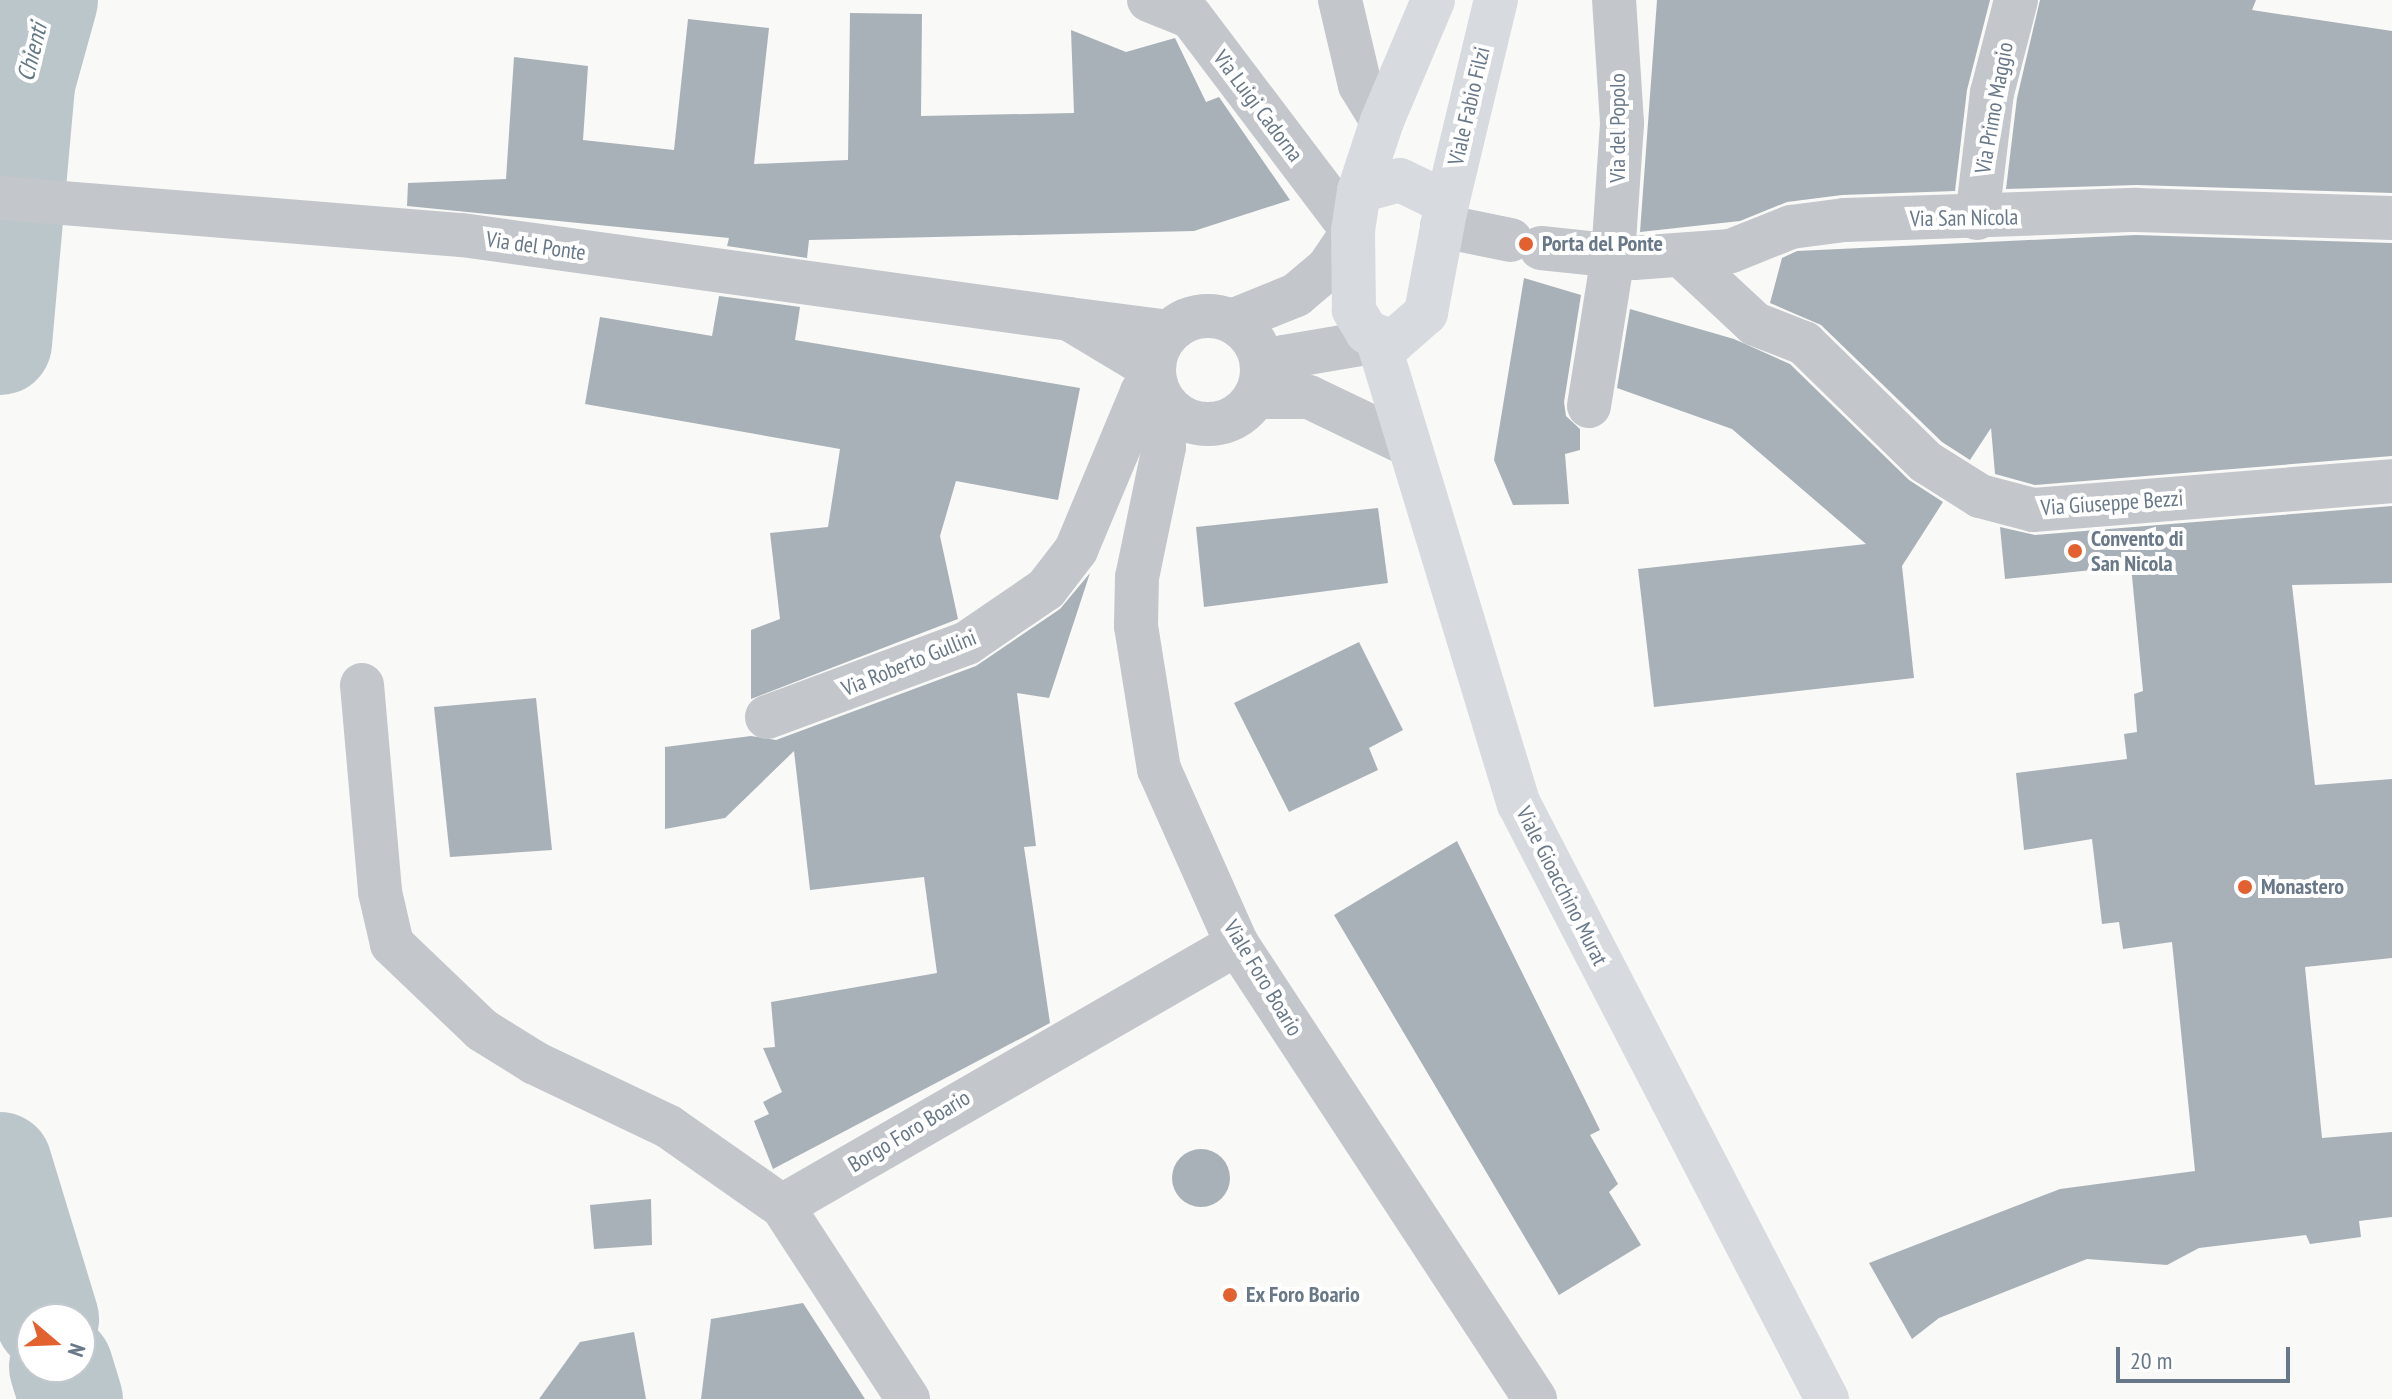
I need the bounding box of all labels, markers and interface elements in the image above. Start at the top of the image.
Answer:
water label: Chienti [11,20,53,84]
street label: Via Primo Maggio [1969,40,2019,176]
street label: Viale Fabio Filzi [1443,44,1495,168]
street label: Via Luigi Cadorna [1208,45,1308,167]
street label: Via del Popolo [1605,73,1631,183]
street label: Via San Nicola [1910,204,2018,232]
street label: Via del Ponte [485,226,587,266]
place label: Porta del Ponte [1542,231,1663,257]
marker: Porta del Ponte [1517,235,1535,253]
street label: Via Giuseppe Bezzi [2040,485,2184,521]
place label: Convento di San Nicola [2091,525,2183,576]
marker: Convento di San Nicola [2066,542,2084,560]
street label: Via Roberto Gullini [838,624,980,702]
street label: Viale Gioacchino Murat [1511,802,1613,970]
place label: Monastero [2261,874,2344,900]
marker: Monastero [2236,878,2254,896]
street label: Viale Foro Boario [1218,915,1308,1041]
street label: Borgo Foro Boario [843,1084,975,1178]
place label: Ex Foro Boario [1246,1282,1360,1308]
marker: Ex Foro Boario [1221,1286,1239,1304]
north arrow [16,1303,96,1383]
scale bar [2120,1331,2294,1381]
text: N [62,1340,92,1360]
text: 20 m [2130,1345,2172,1376]

